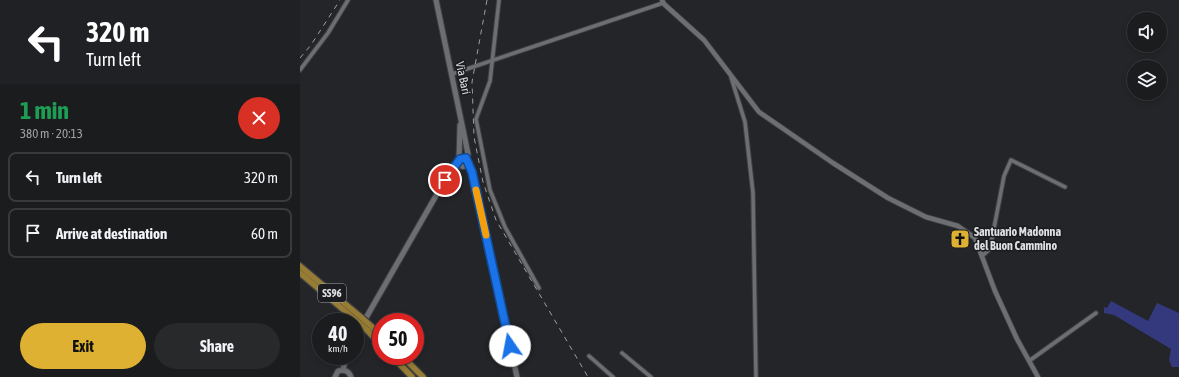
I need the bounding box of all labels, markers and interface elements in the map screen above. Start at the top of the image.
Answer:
map controls [1127,12,1167,100]
button: sound [1127,12,1167,52]
icon: left [20,16,72,68]
text: 320 m [86,16,149,48]
text: Turn left [86,49,141,70]
street label: Via Bari [453,60,473,96]
button: layers [1127,60,1167,100]
text: 1 min [20,97,69,124]
button: close [238,97,280,139]
text: 380 m · 20:13 [20,126,83,141]
pin [428,163,462,197]
icon: left [22,166,44,188]
text: Turn left [56,169,102,186]
text: 320 m [244,169,278,186]
icon: arrive [434,169,456,191]
icon: arrive [22,222,44,244]
text: Arrive at destination [56,225,167,242]
text: 60 m [251,225,278,242]
place label: Santuario Madonna del Buon Cammino [974,225,1061,253]
church icon: Santuario Madonna del Buon Cammino [949,228,971,250]
road number: SS96 [318,284,346,302]
speed limit sign: 50 [372,313,424,365]
text: 40 [329,322,347,345]
button: Exit [20,323,146,369]
button: Share [154,323,280,369]
position arrow [489,325,531,367]
text: km/h [328,343,348,354]

